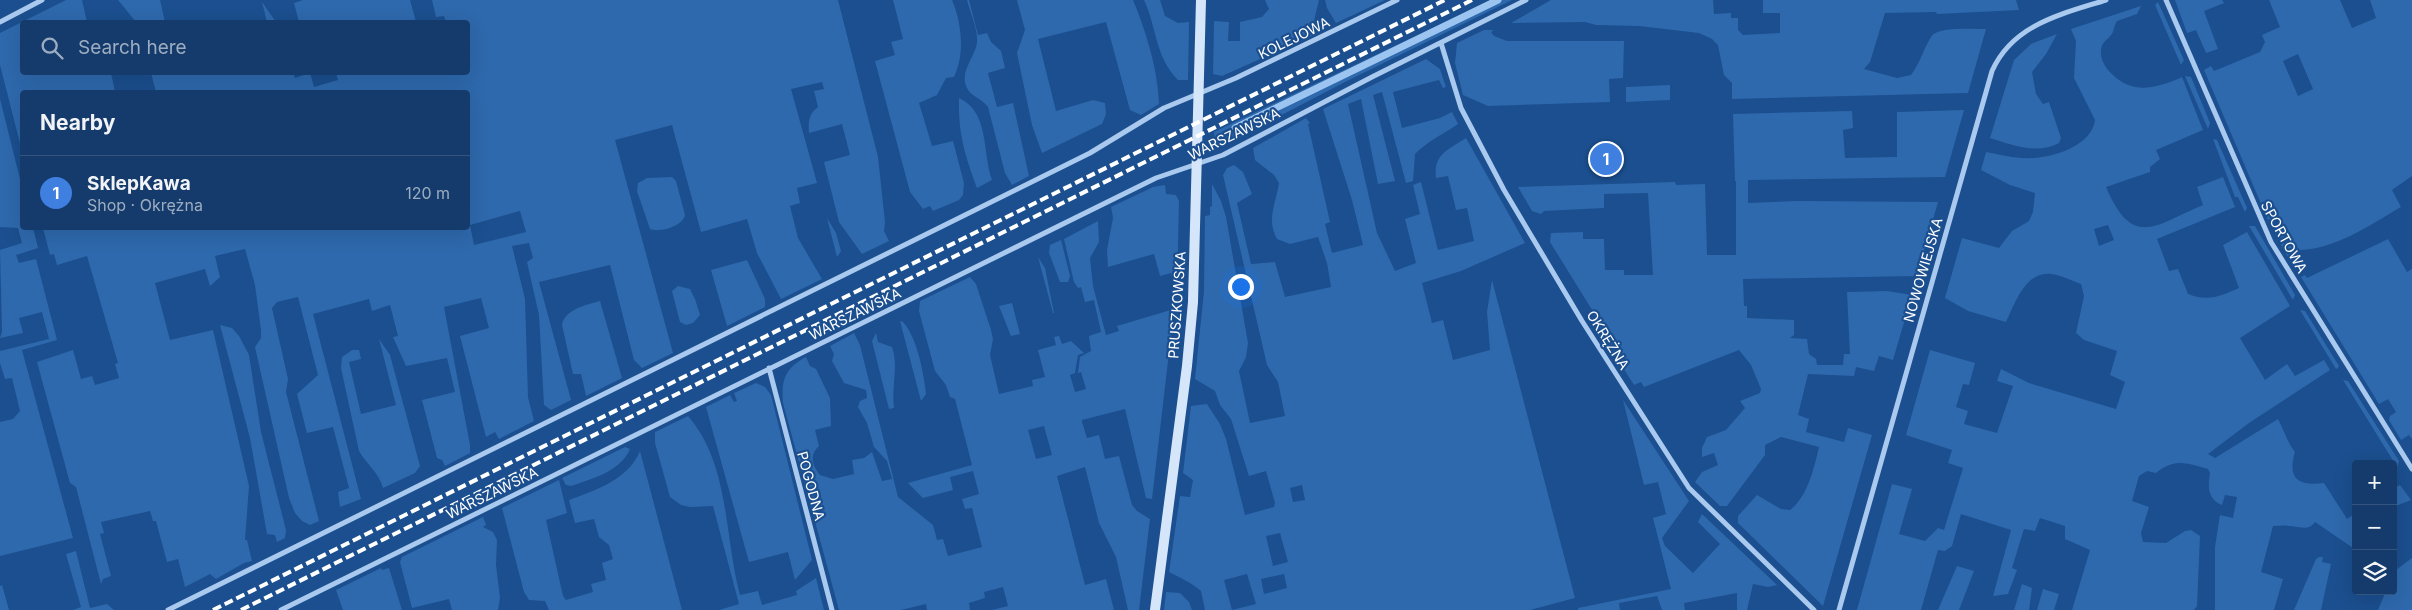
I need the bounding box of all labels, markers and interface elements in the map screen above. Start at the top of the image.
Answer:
street label: KOLEJOWA [1255,13,1333,62]
search box [20,20,470,75]
icon: search [38,34,66,62]
text: Search here [78,36,187,59]
street label: WARSZAWSKA [1185,104,1283,163]
text: Nearby [40,110,115,135]
pin: 1 [1590,140,1622,178]
text: SklepKawa [87,172,191,195]
text: 1 [53,183,59,203]
text: 120 m [405,183,450,203]
text: Shop · Okrężna [87,195,203,215]
street label: SPORTOWA [2258,198,2311,276]
street label: NOWOWIEJSKA [1899,215,1946,324]
street label: PRUSZKOWSKA [1164,250,1189,359]
your location [1228,274,1254,300]
street label: WARSZAWSKA [806,284,904,343]
street label: OKRĘŻNA [1584,307,1633,373]
street label: POGODNA [794,449,829,523]
map controls [2352,460,2397,595]
button: + [2352,460,2397,505]
street label: WARSZAWSKA [443,463,541,522]
button: − [2352,505,2397,550]
button: layers [2352,550,2397,595]

